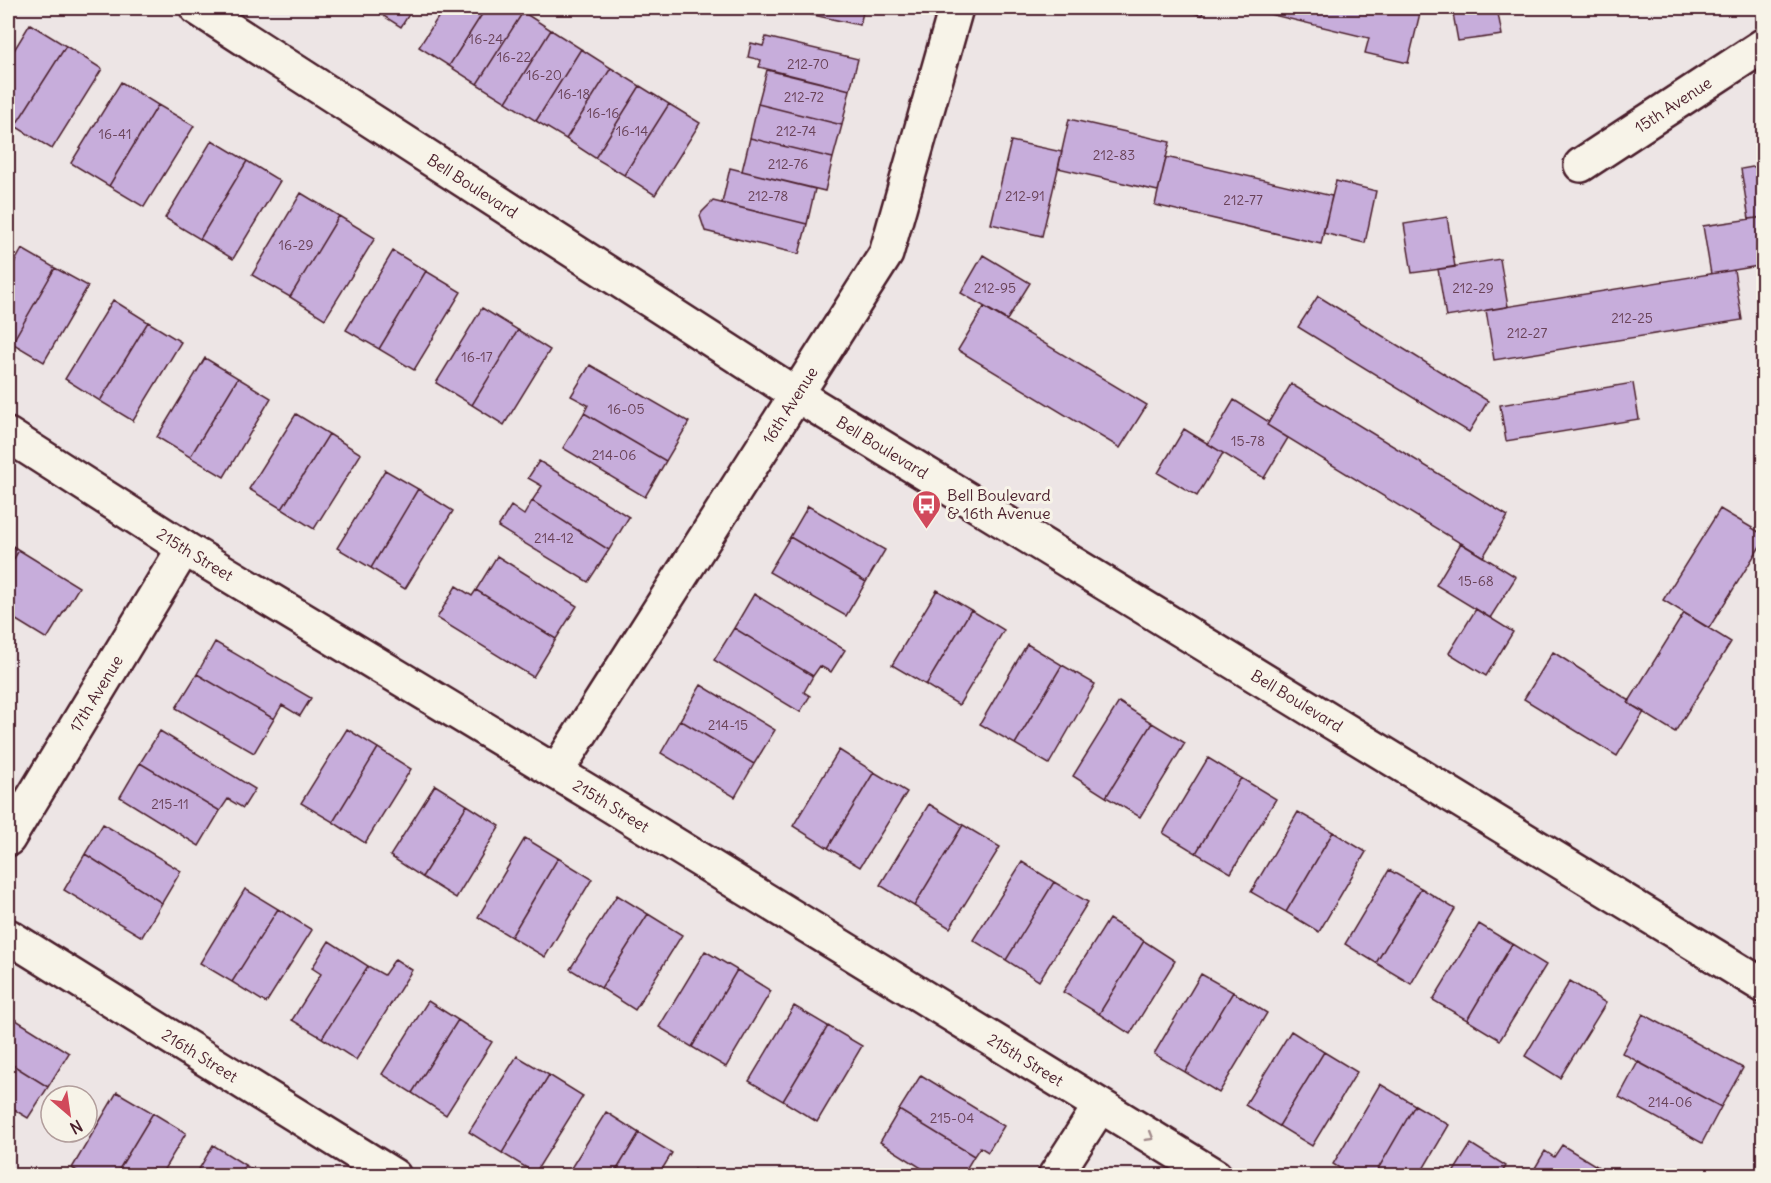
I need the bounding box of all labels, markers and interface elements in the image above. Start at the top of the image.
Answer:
house number: 16-24 [469,30,503,48]
house number: 16-22 [497,48,532,66]
house number: 212-70 [787,55,829,73]
house number: 16-20 [526,66,562,84]
street label: 15th Avenue [1631,72,1715,137]
house number: 16-18 [558,85,590,103]
house number: 212-72 [784,88,824,106]
house number: 16-16 [587,104,619,122]
house number: 16-14 [616,122,648,140]
house number: 212-74 [776,122,816,140]
house number: 16-41 [98,125,132,143]
house number: 212-83 [1093,146,1135,164]
street label: Bell Boulevard [424,149,522,222]
house number: 212-76 [768,155,808,173]
house number: 212-78 [748,187,788,205]
house number: 212-91 [1005,187,1045,205]
house number: 212-77 [1223,191,1263,209]
house number: 16-29 [279,236,313,254]
house number: 212-95 [974,279,1016,297]
house number: 212-29 [1452,279,1494,297]
house number: 212-25 [1611,309,1653,327]
house number: 212-27 [1507,324,1547,342]
house number: 16-17 [461,348,493,366]
street label: 16th Avenue [758,363,822,447]
house number: 16-05 [608,400,644,418]
street label: Bell Boulevard [833,412,932,483]
house number: 15-78 [1231,432,1265,450]
house number: 214-06 [592,446,636,464]
place label: Bell Boulevard & 16th Avenue [947,485,1051,523]
bus stop icon: Bell Boulevard & 16th Avenue [910,488,942,530]
street label: 215th Street [153,523,237,586]
house number: 214-12 [534,529,574,547]
house number: 15-68 [1458,572,1494,590]
street label: 17th Avenue [65,651,127,736]
street label: Bell Boulevard [1248,665,1347,736]
house number: 214-15 [708,716,748,734]
street label: 215th Street [570,775,653,837]
house number: 215-11 [151,795,189,813]
street label: 216th Street [158,1024,242,1087]
street label: 215th Street [984,1029,1068,1091]
north arrow [39,1084,99,1144]
house number: 214-06 [1648,1093,1692,1111]
house number: 215-04 [930,1109,974,1127]
text: N [67,1116,86,1139]
one-way arrow [1144,1130,1154,1141]

